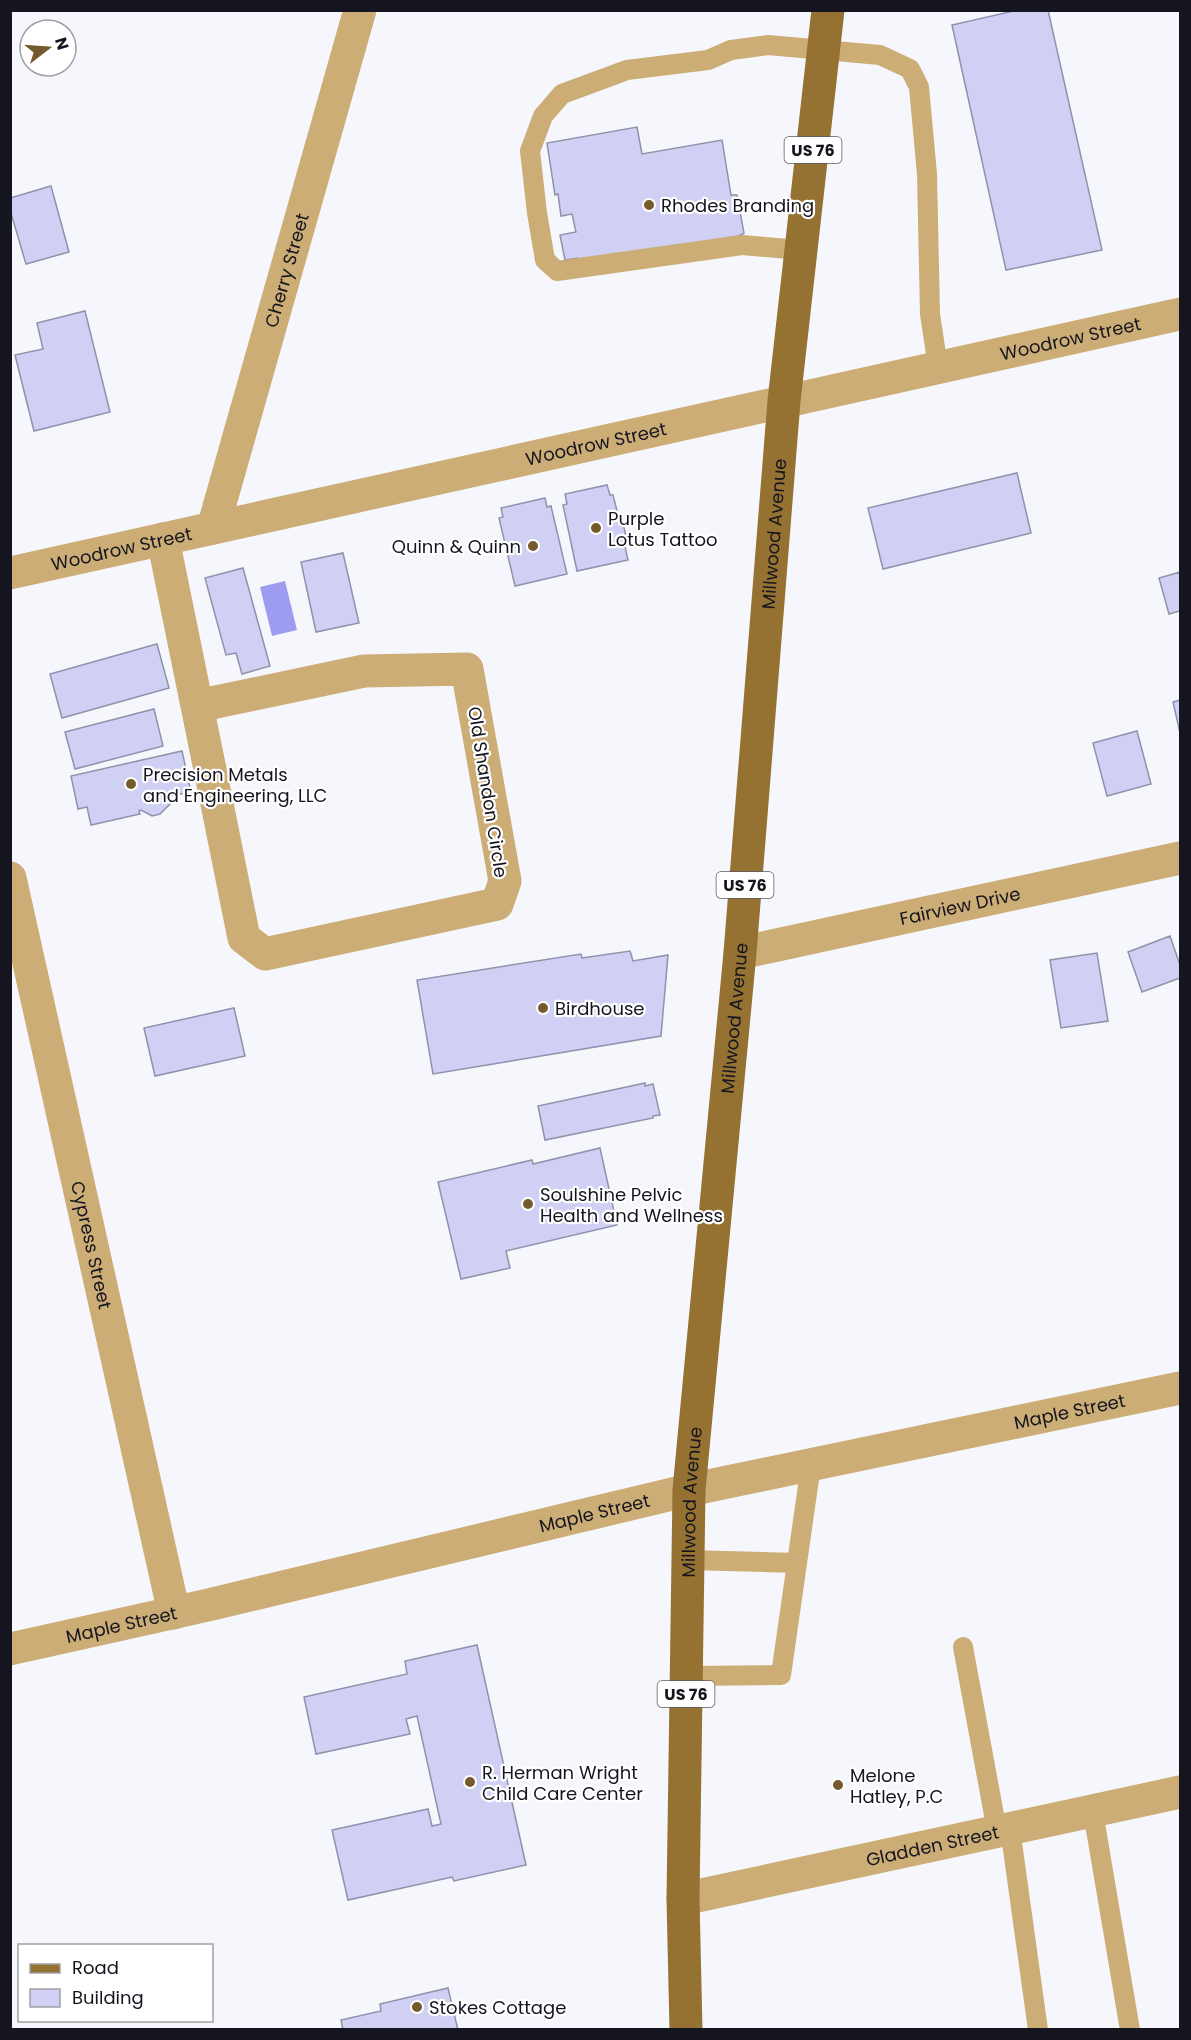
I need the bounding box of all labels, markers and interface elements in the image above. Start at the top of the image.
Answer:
north arrow [18,18,78,78]
text: N [49,35,75,53]
road number: US 76 [784,137,842,163]
place label: Rhodes Branding [661,193,814,218]
marker: Rhodes Branding [642,198,656,212]
street label: Cherry Street [258,210,314,330]
street label: Woodrow Street [998,311,1143,366]
street label: Woodrow Street [523,416,669,471]
street label: Millwood Avenue [755,457,792,610]
place label: Purple Lotus Tattoo [608,506,718,552]
street label: Woodrow Street [49,521,194,576]
marker: Purple Lotus Tattoo [589,521,603,535]
place label: Quinn & Quinn [392,534,521,559]
marker: Quinn & Quinn [526,539,540,553]
street label: Old Shandon Circle [462,705,514,879]
place label: Precision Metals and Engineering, LLC [143,762,328,808]
marker: Precision Metals and Engineering, LLC [124,777,138,791]
road number: US 76 [716,872,774,898]
street label: Fairview Drive [897,880,1023,931]
street label: Millwood Avenue [714,942,753,1095]
place label: Birdhouse [555,996,644,1021]
marker: Birdhouse [536,1001,550,1015]
street label: Cypress Street [65,1179,118,1311]
place label: Soulshine Pelvic Health and Wellness [540,1182,723,1228]
marker: Soulshine Pelvic Health and Wellness [521,1197,535,1211]
street label: Maple Street [1012,1387,1127,1435]
street label: Millwood Avenue [675,1426,707,1578]
street label: Maple Street [536,1487,652,1538]
street label: Maple Street [63,1600,179,1649]
road number: US 76 [658,1681,714,1707]
place label: R. Herman Wright Child Care Center [482,1760,643,1806]
place label: Melone Hatley, P.C [850,1763,943,1809]
marker: R. Herman Wright Child Care Center [463,1775,477,1789]
marker: Melone Hatley, P.C [831,1778,845,1792]
street label: Gladden Street [864,1819,1001,1872]
legend [18,1944,213,2022]
text: Road [72,1955,119,1980]
text: Building [72,1985,144,2010]
place label: Stokes Cottage [429,1995,566,2020]
marker: Stokes Cottage [410,2000,424,2014]

